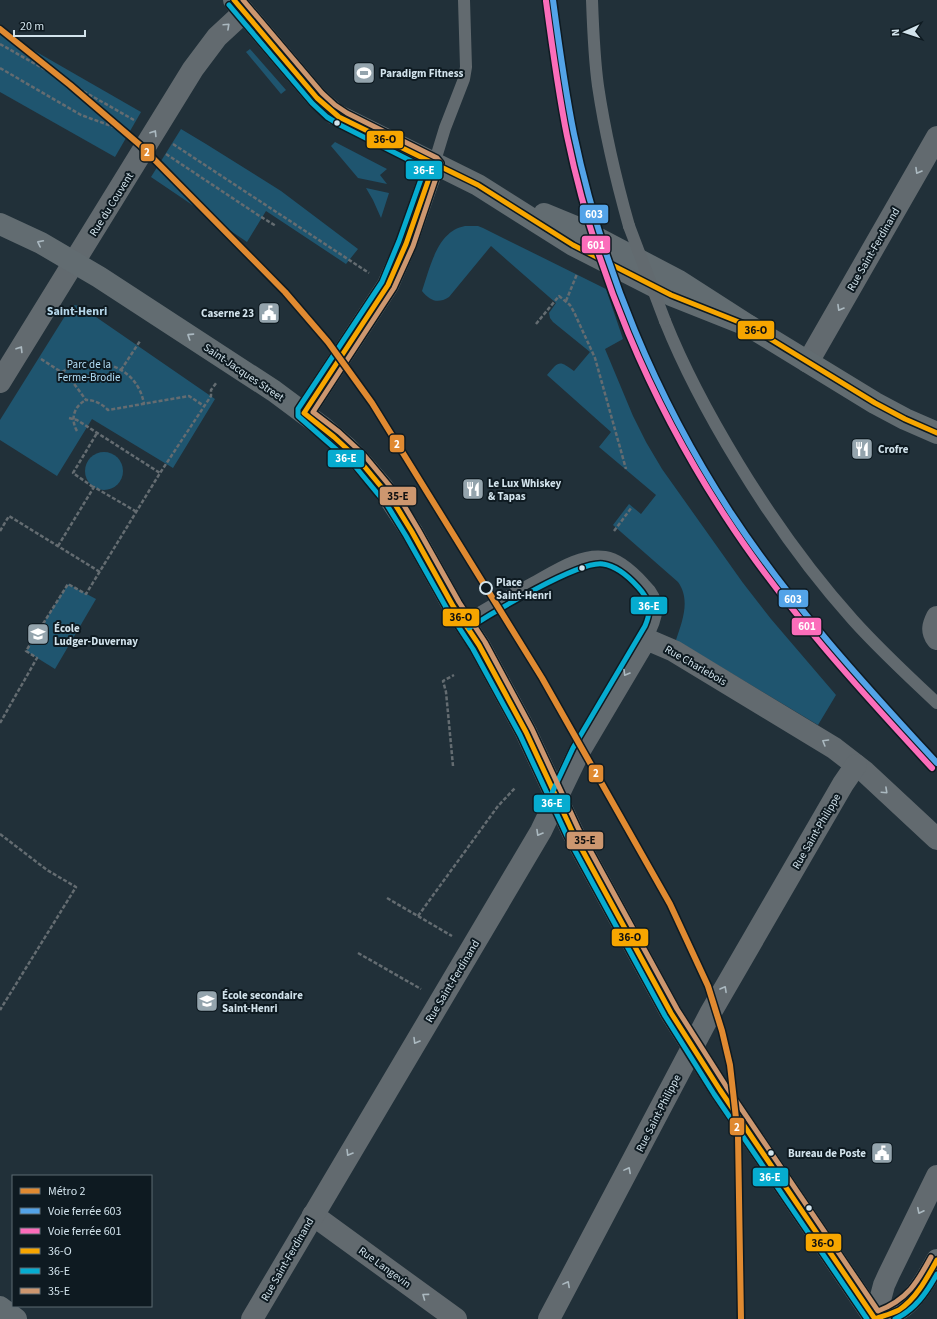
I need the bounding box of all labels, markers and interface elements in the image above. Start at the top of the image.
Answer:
scale bar [14,12,85,38]
north arrow [885,12,925,52]
text: 20 m [20,18,44,35]
one-way arrow [223,24,230,31]
text: N [888,28,903,37]
sports icon: Paradigm Fitness [351,60,377,86]
place label: Paradigm Fitness [380,66,464,81]
unlabelled marker [332,118,342,128]
one-way arrow [149,130,157,137]
line badge: 36-O [366,130,404,149]
text: 36-O [374,132,397,147]
line badge: 2 [140,143,155,162]
text: 2 [144,145,150,160]
line badge: 36-E [405,160,443,180]
text: 36-E [413,163,435,178]
one-way arrow [915,166,922,174]
street label: Rue du Couvent [86,169,137,239]
line badge: 603 [579,204,609,224]
street label: Rue Saint-Ferdinand [843,205,903,294]
text: 603 [585,207,603,222]
line badge: 601 [581,235,611,254]
text: 601 [587,238,605,253]
one-way arrow [37,240,44,248]
public building icon: Caserne 23 [256,300,282,326]
district label: Saint-Henri [47,303,107,320]
one-way arrow [837,304,844,311]
place label: Caserne 23 [201,306,254,321]
line badge: 36-O [737,320,775,340]
text: 36-O [745,323,768,338]
one-way arrow [188,334,195,341]
street label: Saint-Jacques Street [200,340,287,405]
one-way arrow [16,346,23,353]
park label: Parc de la Ferme-Brodie [57,357,121,385]
line badge: 2 [389,434,405,453]
restaurant icon: Crofre [849,436,875,462]
text: 2 [394,437,400,452]
place label: Crofre [878,442,909,457]
line badge: 36-E [327,449,365,468]
text: 36-E [335,451,357,466]
restaurant icon: Le Lux Whiskey & Tapas [460,476,486,502]
place label: Le Lux Whiskey & Tapas [488,476,562,504]
line badge: 35-E [379,486,417,506]
text: 35-E [387,489,409,504]
unlabelled marker [577,563,587,573]
place label: Place Saint-Henri [496,575,552,603]
marker: Place Saint-Henri [479,581,493,595]
line badge: 603 [778,589,809,608]
text: 603 [784,592,802,607]
line badge: 36-E [630,596,668,615]
text: 36-E [638,599,660,614]
line badge: 36-O [442,608,480,627]
text: 36-O [450,610,473,625]
line badge: 601 [791,617,822,636]
text: 601 [798,619,816,634]
school or university icon: École Ludger-Duvernay [25,621,51,647]
place label: École Ludger-Duvernay [54,621,138,649]
street label: Rue Charlebois [662,642,730,689]
one-way arrow [623,669,631,676]
one-way arrow [822,740,829,747]
line badge: 2 [588,764,604,783]
text: 2 [593,766,599,781]
one-way arrow [881,786,888,793]
street label: Rue Saint-Philippe [789,790,844,872]
line badge: 36-E [533,794,571,813]
text: 36-E [541,796,563,811]
one-way arrow [537,829,544,836]
line badge: 35-E [566,831,604,850]
text: 35-E [574,833,596,848]
line badge: 36-O [611,928,649,947]
text: 36-O [619,930,642,945]
street label: Rue Saint-Ferdinand [422,937,483,1025]
one-way arrow [719,986,726,993]
school or university icon: École secondaire Saint-Henri [194,988,220,1014]
place label: École secondaire Saint-Henri [222,988,303,1016]
one-way arrow [414,1037,421,1044]
street label: Rue Saint-Philippe [632,1071,685,1154]
line badge: 2 [729,1117,745,1136]
text: 2 [734,1120,740,1135]
public building icon: Bureau de Poste [869,1140,895,1166]
place label: Bureau de Poste [788,1146,866,1161]
unlabelled marker [766,1148,776,1158]
one-way arrow [347,1149,354,1156]
one-way arrow [623,1167,631,1174]
line badge: 36-E [752,1167,789,1187]
text: 36-E [759,1170,781,1185]
legend [12,1175,152,1307]
text: Métro 2 [48,1183,86,1200]
text: Voie ferrée 603 [48,1203,122,1220]
unlabelled marker [804,1203,814,1213]
one-way arrow [917,1207,925,1214]
street label: Rue Saint-Ferdinand [257,1215,317,1304]
text: Voie ferrée 601 [48,1223,122,1240]
line badge: 36-O [805,1233,842,1252]
text: 36-O [812,1236,835,1251]
text: 36-O [48,1243,72,1260]
street label: Rue Langevin [355,1243,414,1292]
text: 36-E [48,1263,70,1280]
one-way arrow [562,1281,569,1289]
text: 35-E [48,1283,70,1300]
one-way arrow [422,1294,429,1301]

